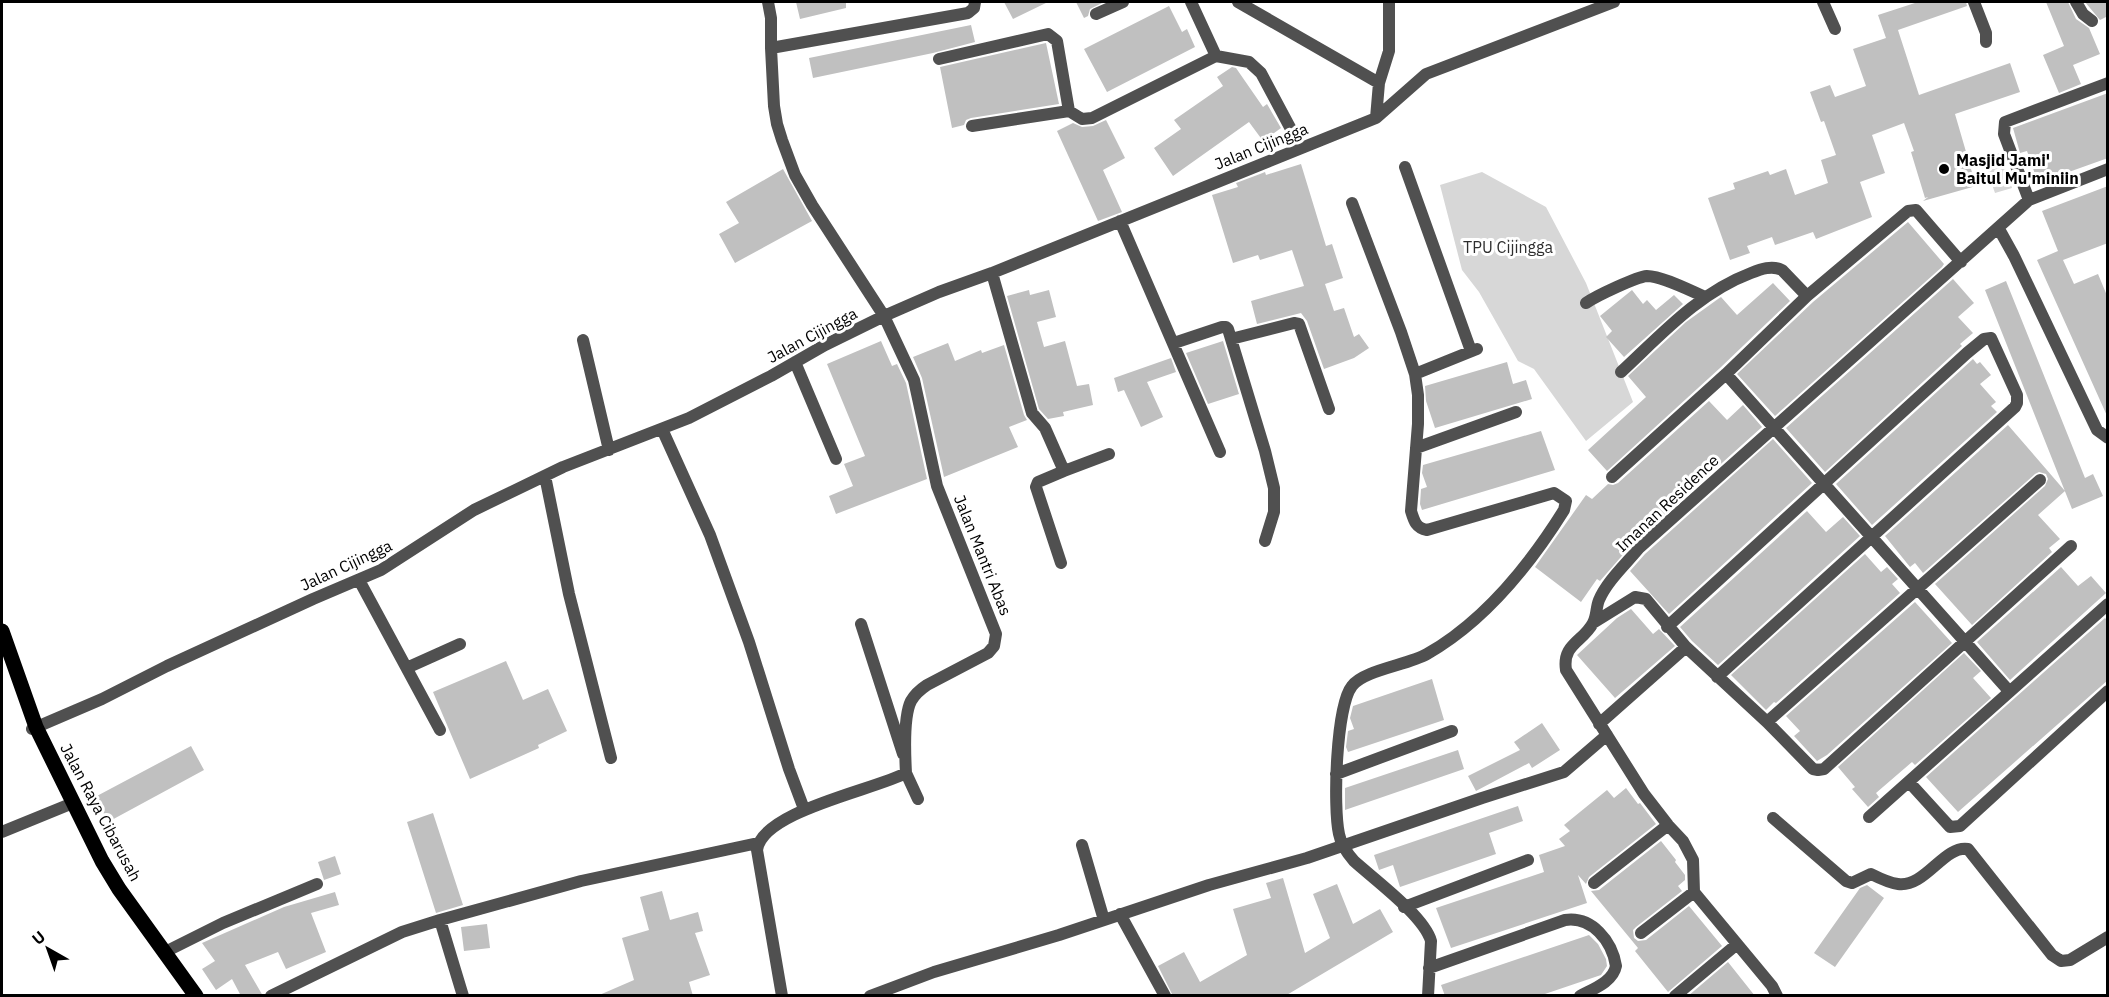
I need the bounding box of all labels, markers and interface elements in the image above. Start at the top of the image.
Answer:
street label: Jalan Cijingga [1211,118,1311,174]
place label: Masjid Jami' Baitul Mu'miniin [1956,150,2079,188]
marker: Masjid Jami' Baitul Mu'miniin [1937,162,1951,176]
park label: TPU Cijingga [1463,237,1553,257]
street label: Jalan Cijingga [764,303,861,367]
street label: Imanan Residence [1611,450,1723,556]
street label: Jalan Mantri Abas [950,492,1016,618]
street label: Jalan Cijingga [297,535,395,595]
street label: Jalan Raya Cibarusah [56,740,146,884]
north arrow [18,919,78,979]
text: U [28,926,49,949]

